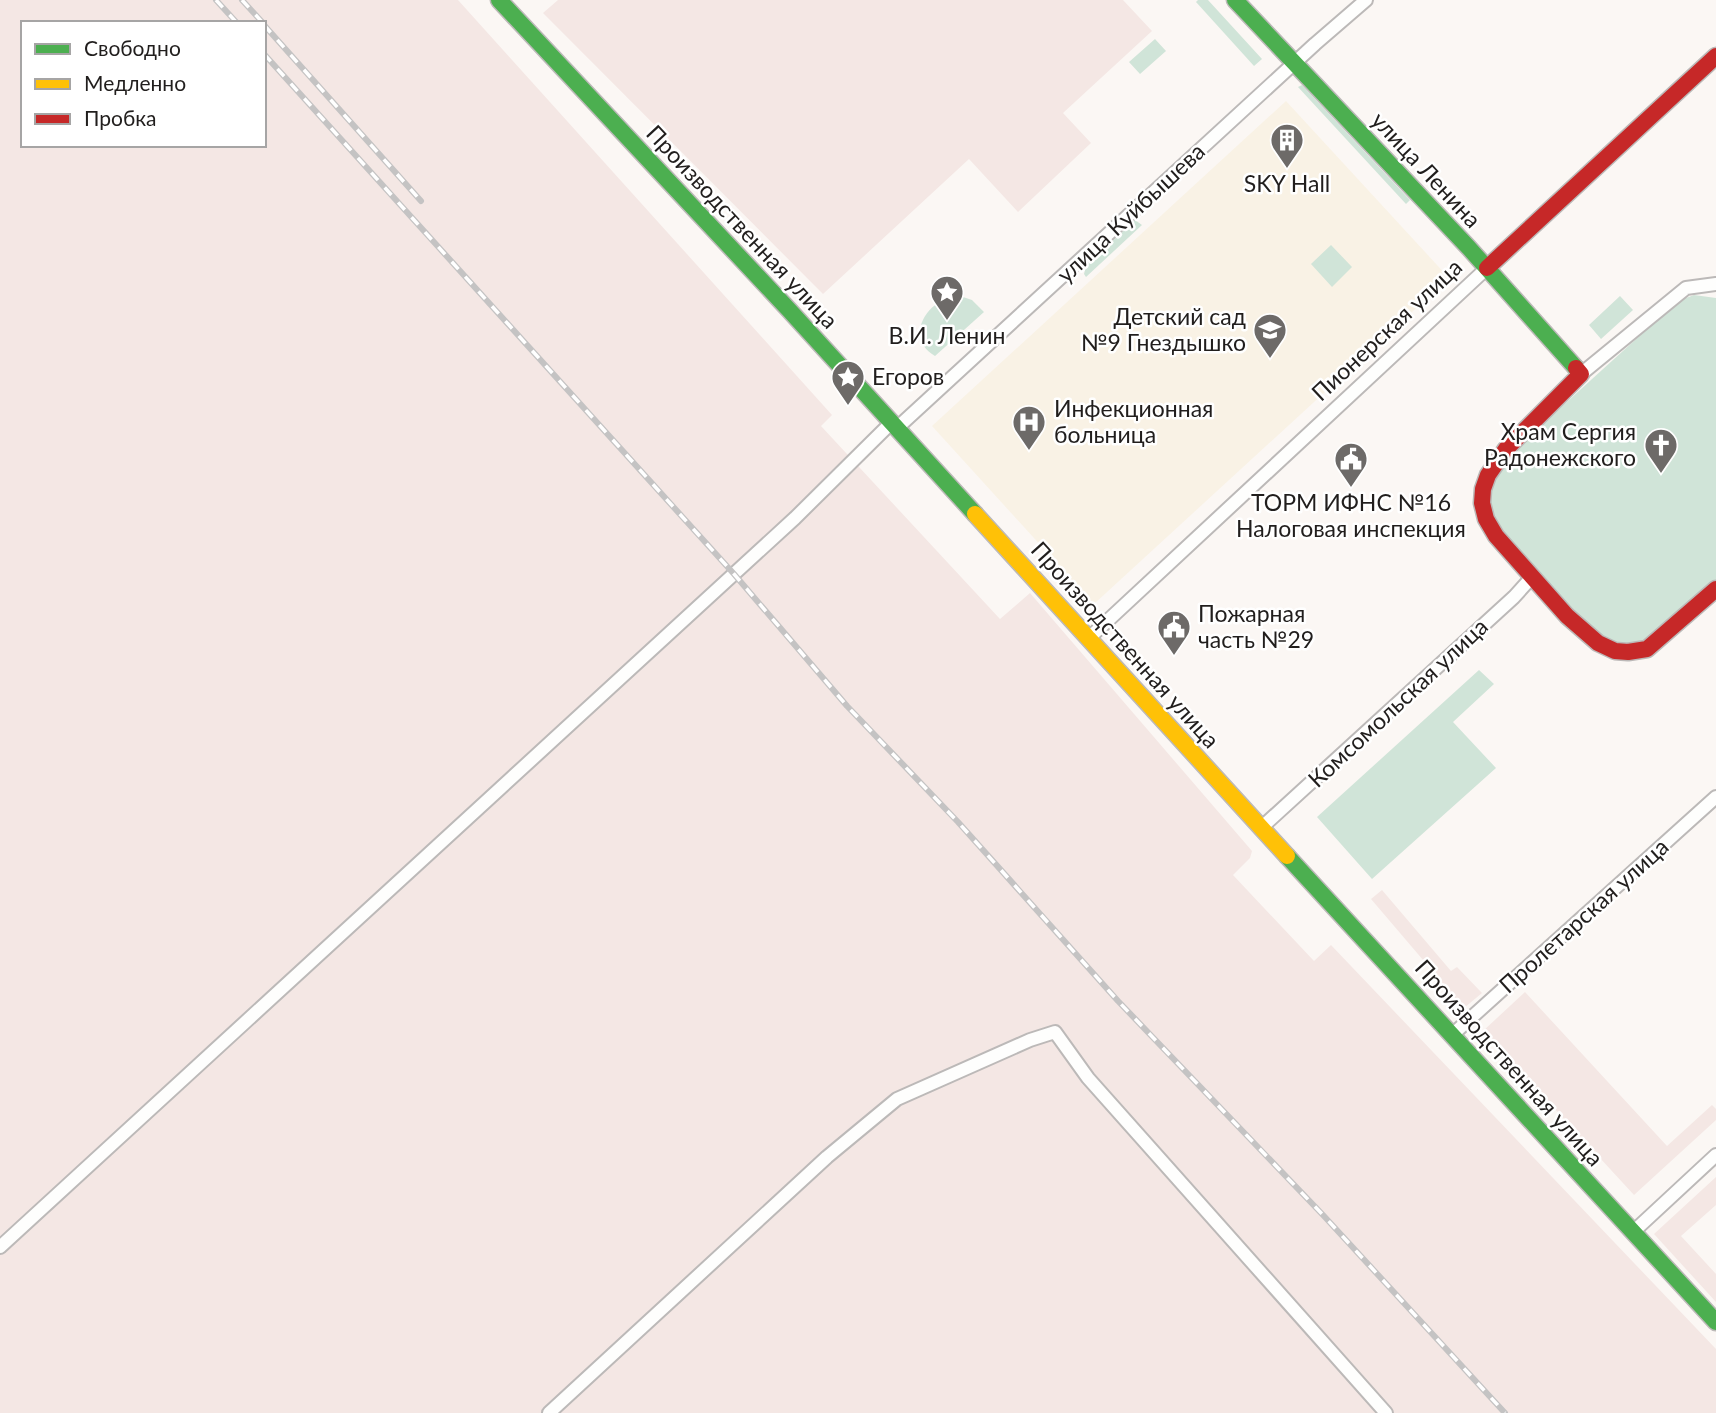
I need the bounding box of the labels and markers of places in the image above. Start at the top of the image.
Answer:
building icon: SKY Hall [1268,121,1306,170]
place label: SKY Hall [1244,169,1330,197]
place icon: В.И. Ленин [928,273,966,322]
place label: Детский сад №9 Гнездышко [1081,302,1246,356]
school or university icon: Детский сад №9 Гнездышко [1251,311,1289,360]
place label: В.И. Ленин [889,321,1005,349]
place icon: Егоров [829,358,867,407]
place label: Егоров [872,362,944,390]
place label: Инфекционная больница [1054,394,1213,448]
hospital icon: Инфекционная больница [1010,403,1048,452]
place label: Храм Сергия Радонежского [1484,417,1636,471]
church icon: Храм Сергия Радонежского [1642,426,1680,475]
public building icon: ТОРМ ИФНС №16 Налоговая инспекция [1332,440,1370,489]
place label: ТОРМ ИФНС №16 Налоговая инспекция [1236,488,1466,542]
place label: Пожарная часть №29 [1198,599,1314,653]
public building icon: Пожарная часть №29 [1155,608,1193,657]

